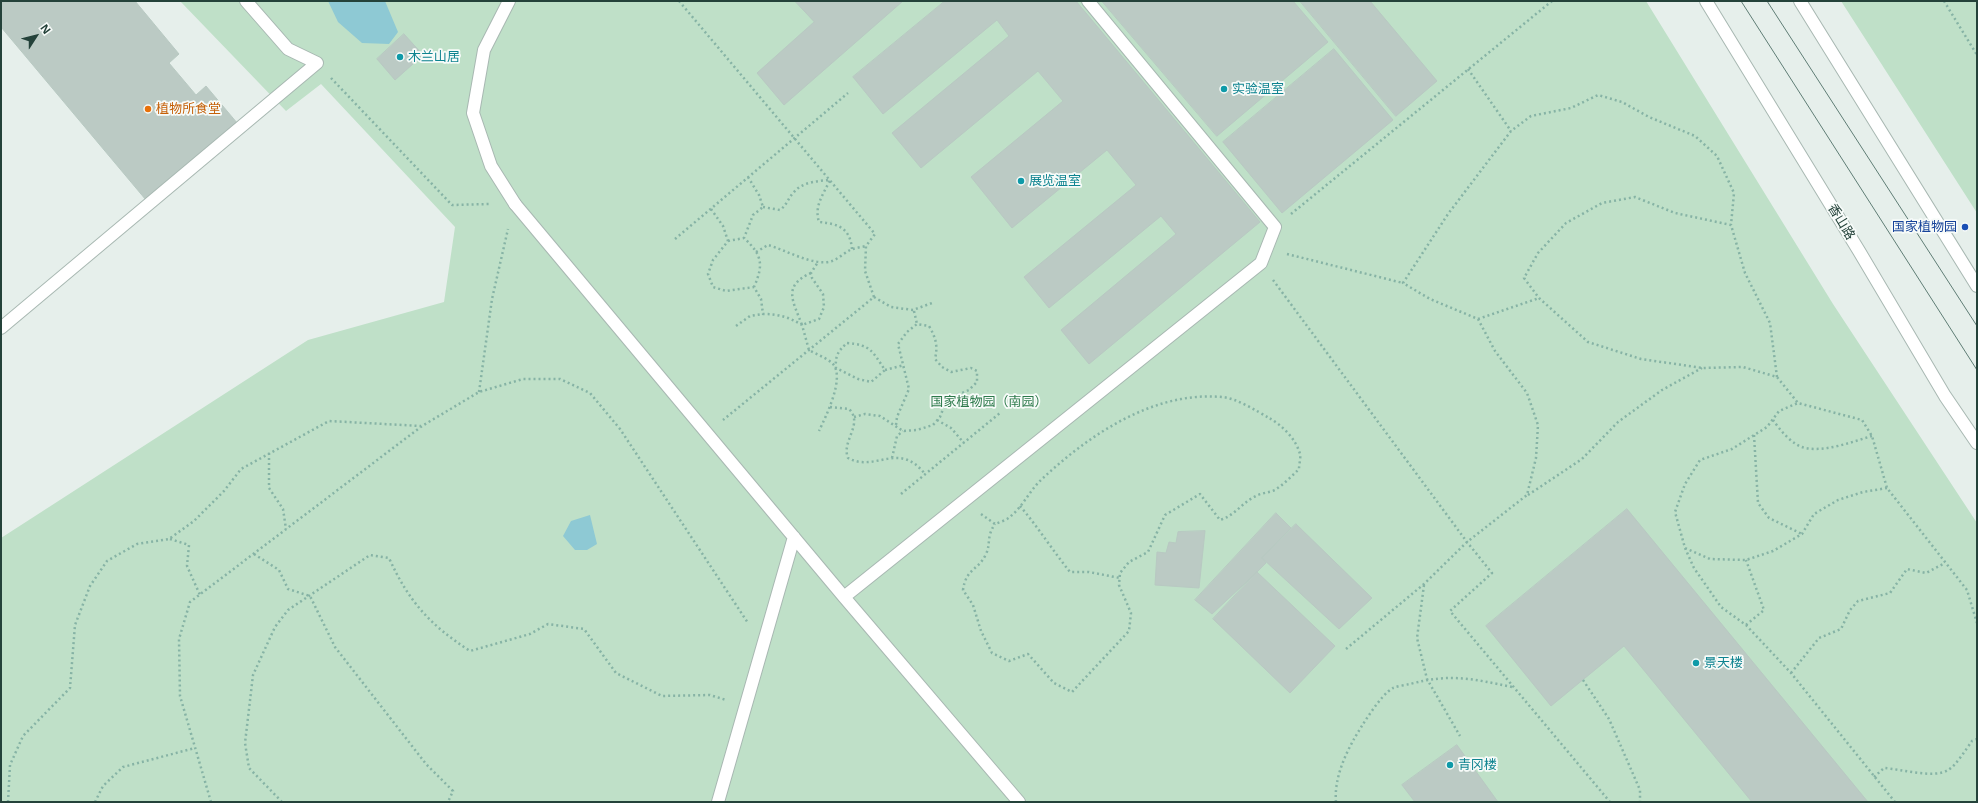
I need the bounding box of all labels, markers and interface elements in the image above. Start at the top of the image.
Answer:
north arrow [16,16,56,56]
text: N [37,21,55,37]
place label: 木兰山居 [408,49,460,65]
marker: 木兰山居 [395,52,405,62]
place label: 实验温室 [1232,81,1284,97]
marker: 实验温室 [1219,84,1229,94]
place label: 植物所食堂 [156,101,221,117]
marker: 植物所食堂 [143,104,153,114]
place label: 展览温室 [1029,173,1081,189]
marker: 展览温室 [1016,176,1026,186]
street label: 香山路 [1824,201,1858,243]
place label: 国家植物园 [1892,219,1957,235]
marker: 国家植物园 [1960,222,1970,232]
park label: 国家植物园（南园） [931,394,1047,410]
place label: 景天楼 [1704,655,1743,671]
marker: 景天楼 [1691,658,1701,668]
place label: 青冈楼 [1458,757,1497,773]
marker: 青冈楼 [1445,760,1455,770]

